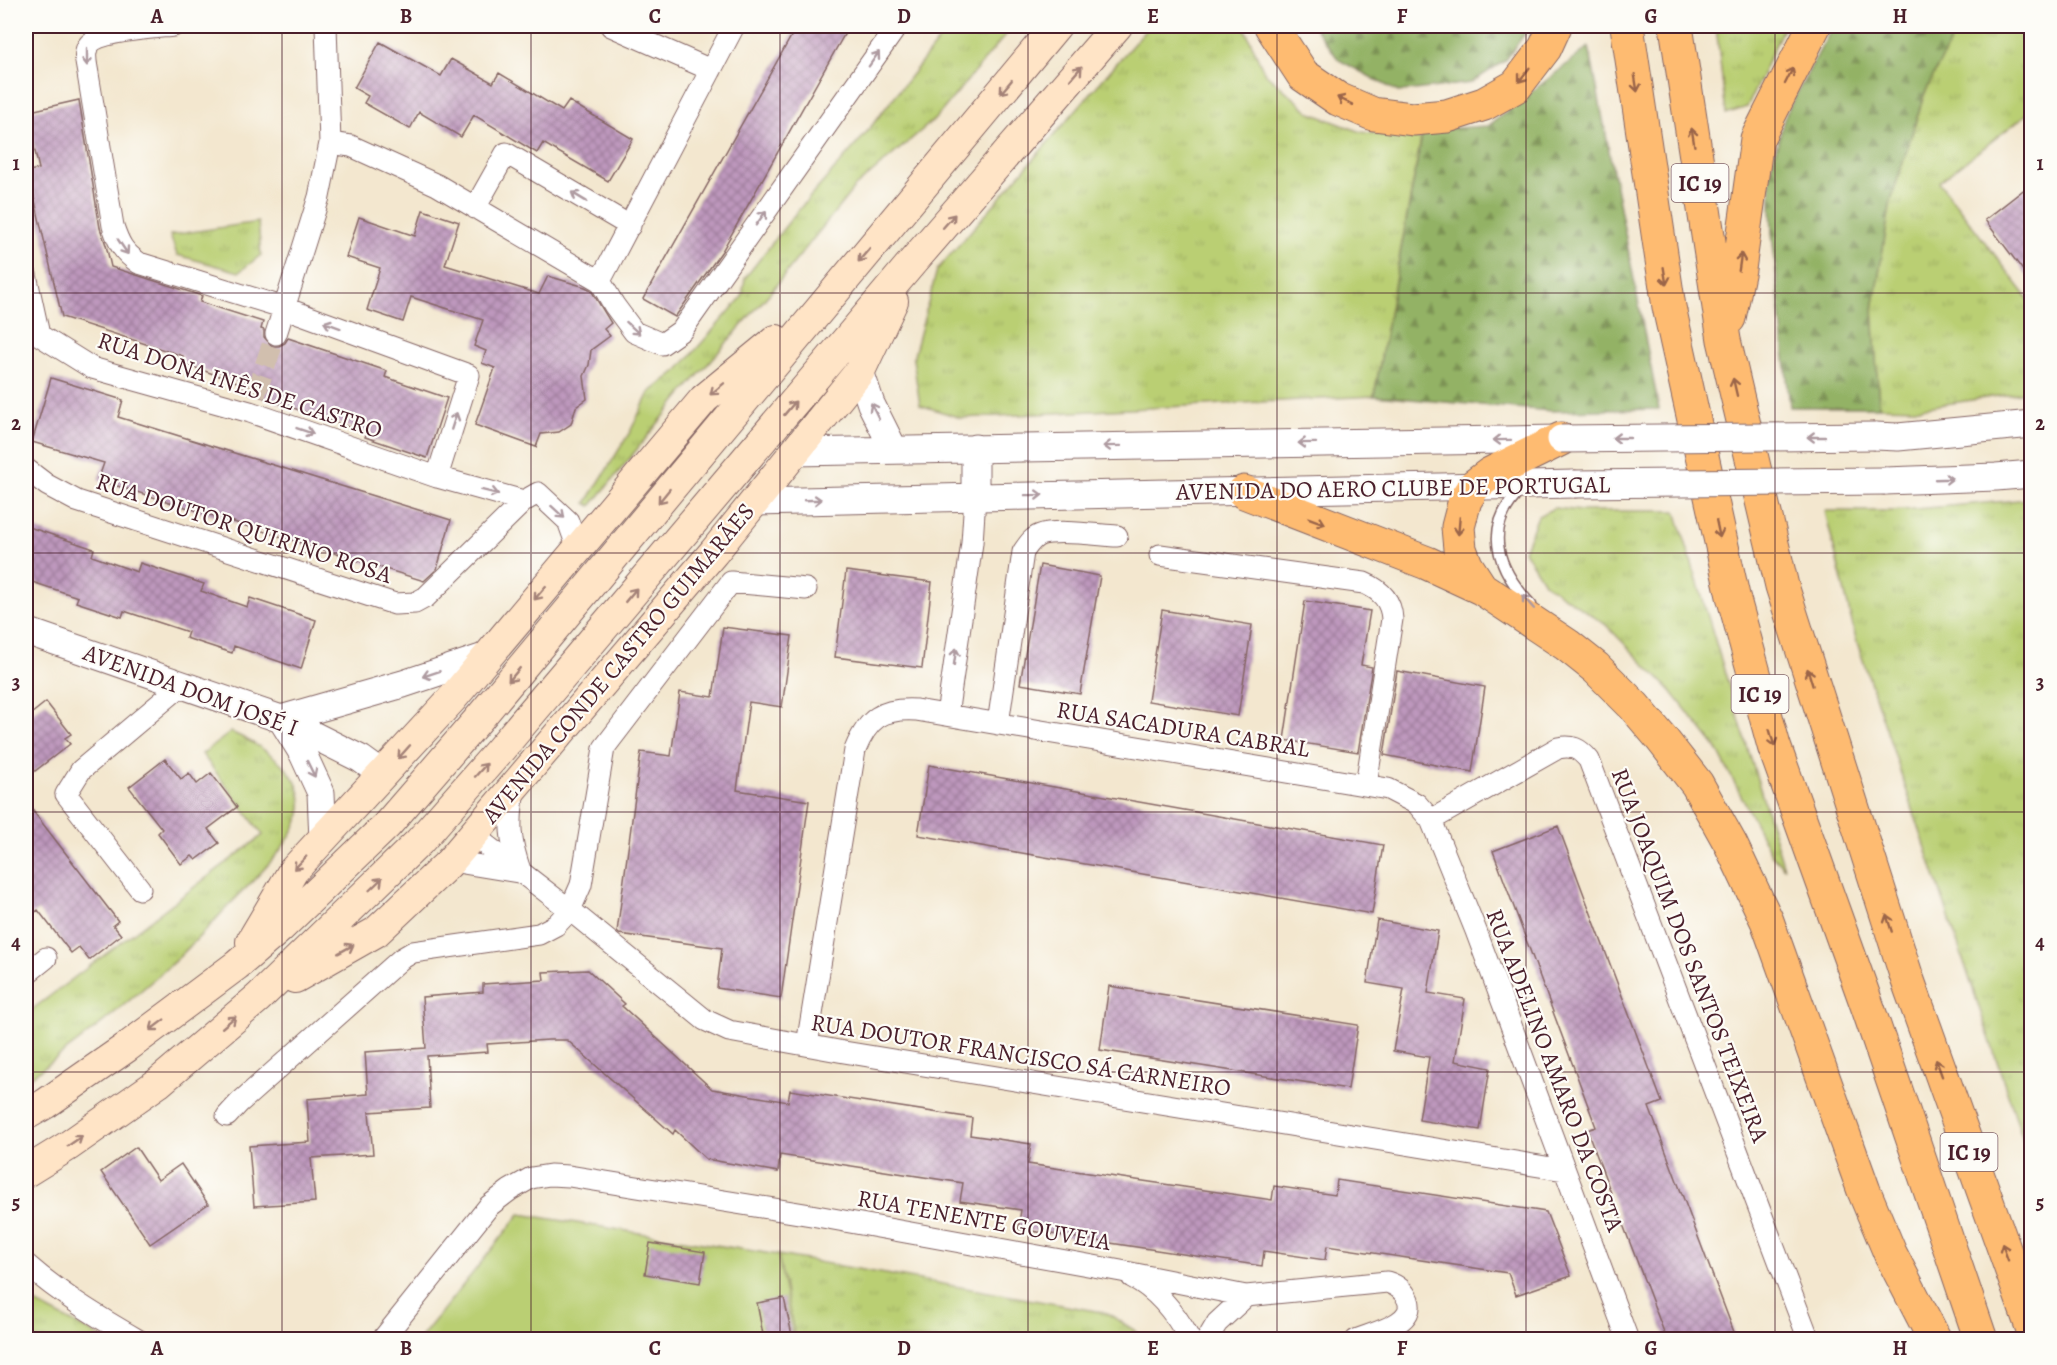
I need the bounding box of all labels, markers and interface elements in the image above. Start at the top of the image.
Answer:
text: A [150,3,164,30]
text: B [400,3,412,30]
text: C [649,3,661,30]
text: D [897,3,911,30]
text: E [1147,3,1159,30]
text: F [1397,3,1408,30]
text: G [1644,3,1658,30]
text: H [1893,3,1908,30]
one-way arrow [81,47,93,67]
one-way arrow [867,51,880,67]
one-way arrow [1069,66,1083,81]
one-way arrow [1518,67,1531,83]
one-way arrow [1783,67,1795,85]
one-way arrow [1630,73,1641,93]
one-way arrow [999,79,1012,95]
one-way arrow [1336,95,1354,107]
one-way arrow [1688,127,1699,147]
text: 1 [12,150,20,177]
text: 1 [2036,150,2044,177]
road number: IC 19 [1672,164,1728,202]
one-way arrow [571,190,588,202]
one-way arrow [755,211,767,227]
one-way arrow [942,213,955,229]
one-way arrow [117,239,129,255]
one-way arrow [857,247,871,262]
one-way arrow [1734,253,1745,272]
one-way arrow [1659,266,1670,286]
one-way arrow [323,319,342,330]
one-way arrow [626,321,641,335]
street label: RUA DONA INÊS DE CASTRO [94,324,386,446]
one-way arrow [1729,377,1741,396]
one-way arrow [709,382,725,395]
one-way arrow [783,401,797,416]
one-way arrow [869,403,881,421]
text: 2 [11,410,21,437]
text: 2 [2035,410,2045,437]
one-way arrow [450,412,461,431]
one-way arrow [295,427,314,438]
one-way arrow [1807,431,1827,443]
one-way arrow [1612,433,1632,444]
one-way arrow [1493,434,1513,446]
one-way arrow [1298,437,1318,449]
one-way arrow [1103,440,1123,452]
street label: RUA DOUTOR QUIRINO ROSA [92,465,397,591]
street label: AVENIDA DO AERO CLUBE DE PORTUGAL [1175,468,1611,508]
one-way arrow [1933,473,1953,485]
one-way arrow [481,487,500,499]
one-way arrow [657,488,670,504]
one-way arrow [1023,489,1043,501]
one-way arrow [802,494,822,506]
street label: AVENIDA CONDE CASTRO GUIMARÃES [474,496,762,831]
one-way arrow [550,505,565,519]
one-way arrow [1308,516,1326,527]
one-way arrow [1453,516,1464,536]
one-way arrow [1713,518,1724,538]
one-way arrow [534,585,547,601]
one-way arrow [624,588,638,603]
one-way arrow [1521,595,1535,610]
street label: AVENIDA DOM JOSÉ I [78,636,303,744]
one-way arrow [950,648,961,667]
one-way arrow [508,667,521,683]
one-way arrow [1804,668,1815,687]
text: 3 [12,669,20,696]
text: 3 [2036,669,2044,696]
one-way arrow [422,670,441,681]
road number: IC 19 [1732,675,1788,713]
street label: RUA SACADURA CABRAL [1054,693,1312,765]
one-way arrow [1767,728,1778,747]
one-way arrow [397,744,411,759]
one-way arrow [305,760,317,778]
one-way arrow [474,763,488,778]
street label: RUA JOAQUIM DOS SANTOS TEIXEIRA [1604,763,1777,1148]
one-way arrow [293,856,308,871]
one-way arrow [368,877,383,892]
street label: RUA ADELINO AMARO DA COSTA [1479,904,1632,1237]
one-way arrow [1883,914,1894,933]
text: 4 [11,929,21,956]
text: 4 [2035,929,2045,956]
one-way arrow [337,943,354,955]
street label: RUA DOUTOR FRANCISCO SÁ CARNEIRO [809,1006,1233,1104]
one-way arrow [221,1015,236,1029]
one-way arrow [149,1019,165,1032]
one-way arrow [1933,1059,1944,1078]
road number: IC 19 [1940,1133,1998,1171]
one-way arrow [66,1135,83,1147]
street label: RUA TENENTE GOUVEIA [855,1182,1114,1258]
text: 5 [12,1189,20,1216]
text: 5 [2036,1189,2044,1216]
one-way arrow [1998,1243,2009,1262]
text: A [150,1335,164,1362]
text: B [400,1335,412,1362]
text: C [649,1335,661,1362]
text: D [897,1335,911,1362]
text: E [1147,1335,1159,1362]
text: F [1397,1335,1408,1362]
text: G [1644,1335,1658,1362]
text: H [1893,1335,1908,1362]

